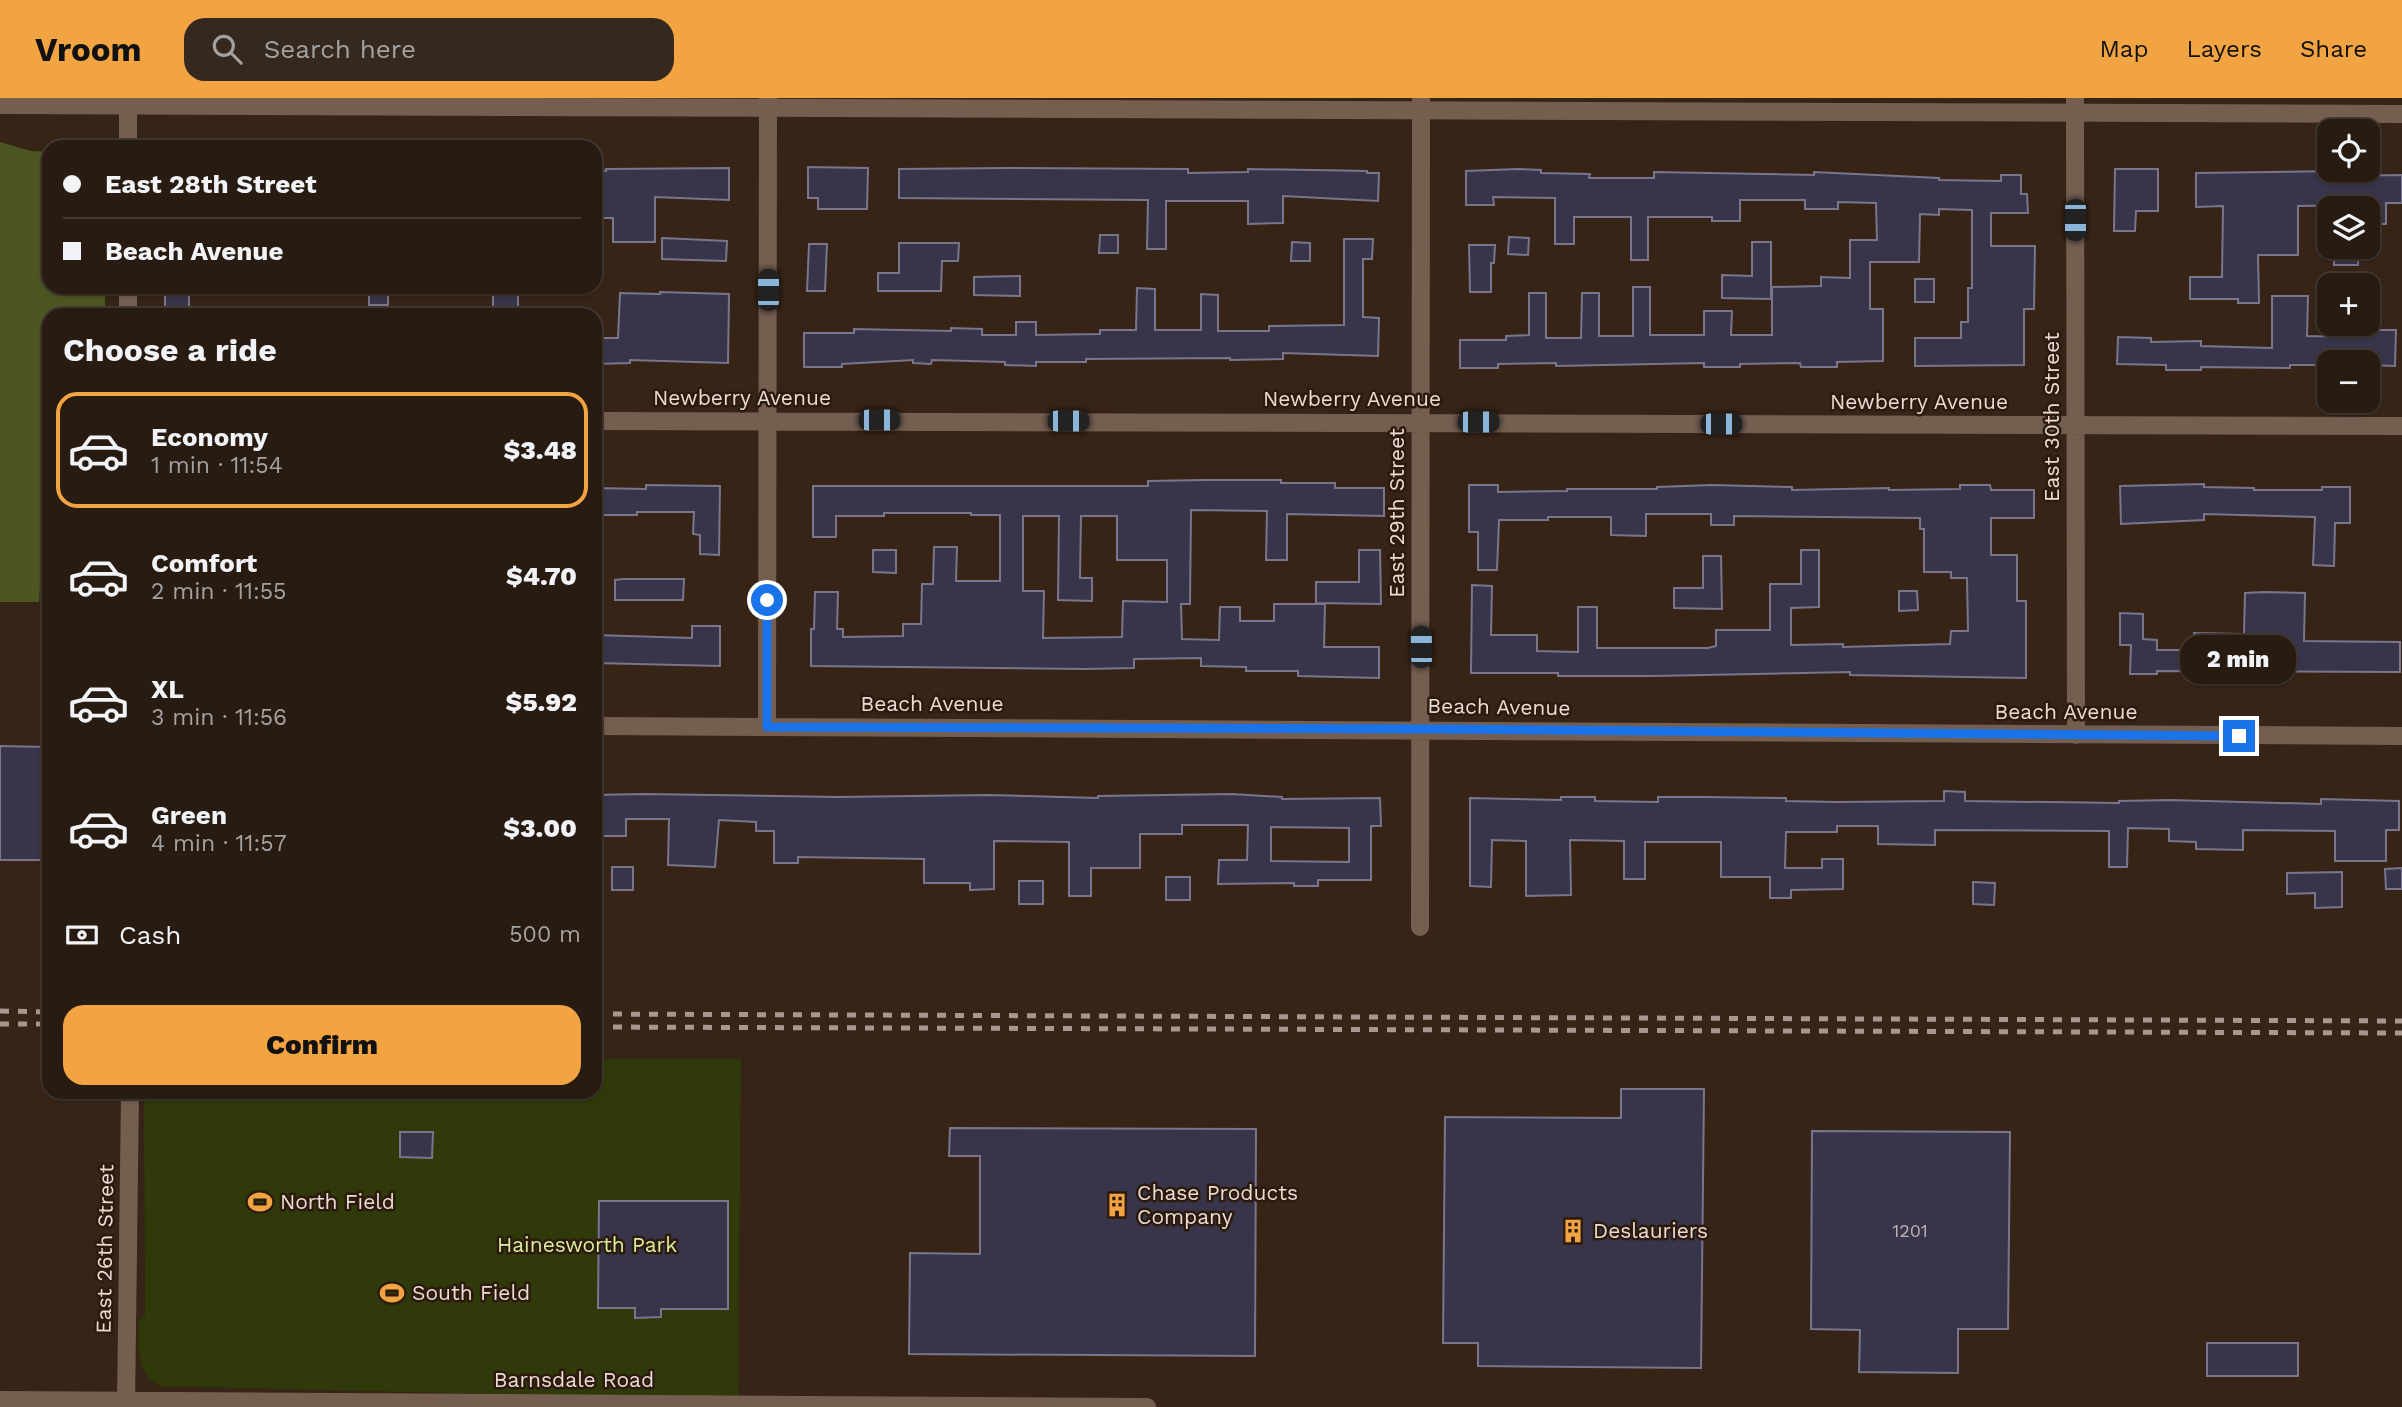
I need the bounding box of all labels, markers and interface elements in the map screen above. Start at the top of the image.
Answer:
search box [184,18,674,81]
text: Vroom [35,30,142,69]
icon: search [208,30,246,68]
text: Search here [264,34,416,64]
text: Map [2100,35,2148,63]
text: Layers [2186,35,2262,63]
text: Share [2300,35,2367,63]
map controls [2317,119,2380,413]
button: locate [2317,119,2380,182]
text: East 28th Street [105,169,317,199]
button: layers [2317,196,2380,259]
car [2065,199,2086,241]
text: Beach Avenue [105,236,284,266]
car [758,269,779,311]
button: + [2317,273,2380,336]
text: Choose a ride [63,331,277,369]
street label: East 30th Street [2039,332,2064,502]
button: − [2317,350,2380,413]
street label: Newberry Avenue [653,385,831,410]
street label: Newberry Avenue [1263,386,1441,411]
street label: Newberry Avenue [1830,389,2008,414]
car [859,410,901,431]
car [1048,411,1090,432]
car [1458,412,1500,433]
car [1701,414,1743,435]
icon: car [67,419,130,482]
text: Economy [151,422,268,452]
street label: East 29th Street [1384,428,1409,598]
text: $3.48 [503,435,577,465]
text: 1 min · 11:54 [151,452,283,479]
icon: car [67,545,130,608]
text: Comfort [151,548,257,578]
text: $4.70 [506,561,577,591]
text: 2 min · 11:55 [151,578,286,605]
route start [751,584,783,616]
car [1411,626,1432,668]
callout: 2 min [2181,634,2297,684]
text: 2 min [2207,646,2269,673]
icon: car [67,671,130,734]
text: XL [151,674,184,704]
text: $5.92 [506,687,577,717]
street label: Beach Avenue [860,691,1004,716]
street label: Beach Avenue [1427,693,1571,720]
street label: Beach Avenue [1994,699,2138,724]
text: 3 min · 11:56 [151,704,287,731]
route end [2223,720,2255,752]
icon: car [67,797,130,860]
text: Green [151,800,227,830]
text: $3.00 [503,813,577,843]
text: 4 min · 11:57 [151,830,287,857]
icon: cash [63,916,101,954]
text: Cash [119,920,181,950]
text: 500 m [509,921,581,948]
button: Confirm [63,1005,581,1085]
street label: East 26th Street [91,1164,118,1334]
place label: Chase Products Company [1137,1180,1298,1229]
sports icon: North Field [246,1188,274,1216]
place label: North Field [280,1189,395,1214]
building icon: Chase Products Company [1103,1191,1131,1219]
building icon: Deslauriers [1559,1217,1587,1245]
place label: Deslauriers [1593,1218,1708,1243]
house number: 1201 [1892,1220,1928,1241]
park label: Hainesworth Park [497,1232,677,1257]
sports icon: South Field [378,1279,406,1307]
place label: South Field [412,1280,530,1305]
street label: Barnsdale Road [494,1367,654,1392]

